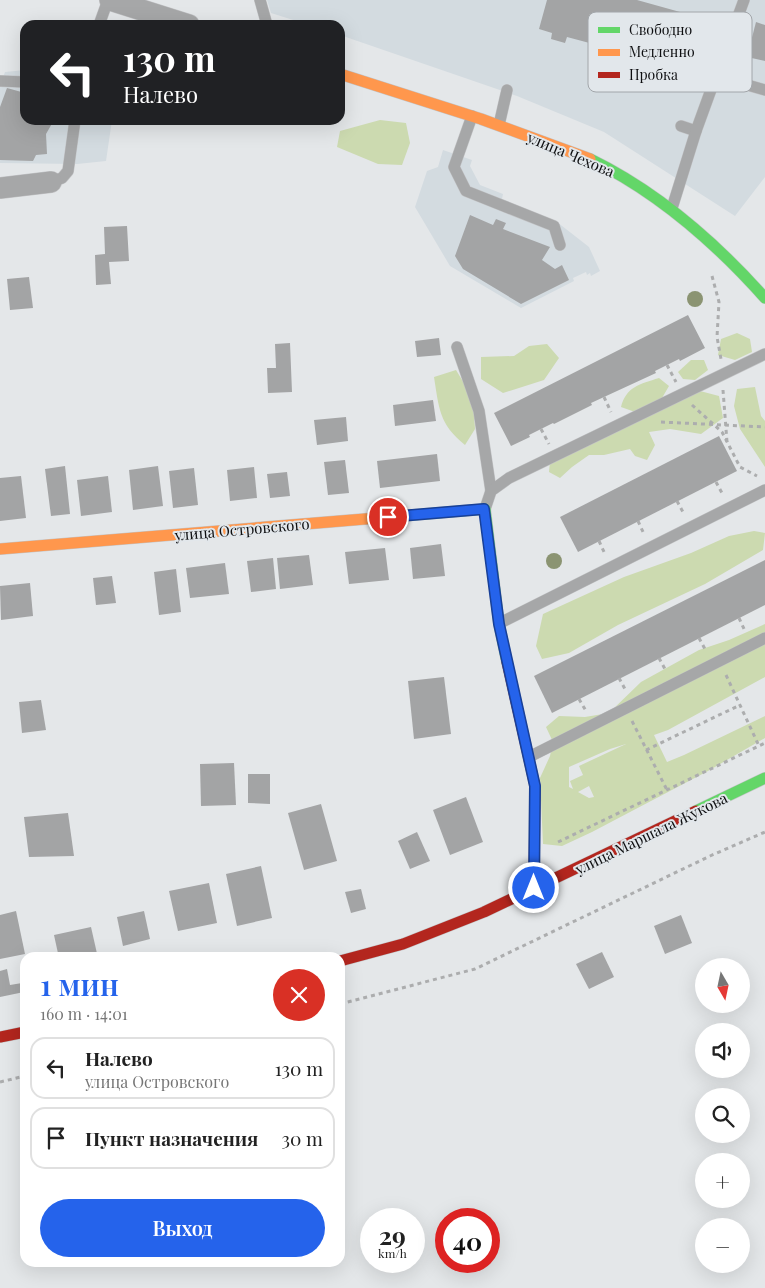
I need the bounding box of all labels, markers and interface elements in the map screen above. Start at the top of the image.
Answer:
legend [588,12,752,92]
text: Свободно [629,20,693,39]
text: 130 m [123,34,216,81]
icon: left [40,40,105,105]
text: Медленно [629,42,695,61]
text: Пробка [629,65,678,84]
text: Налево [123,79,198,109]
street label: улица Чехова [523,126,618,182]
pin [367,496,409,538]
icon: arrive [374,503,402,531]
street label: улица Островского [173,513,310,545]
street label: улица Маршала Жукова [571,787,731,879]
position arrow [507,861,559,913]
north arrow [695,958,750,1012]
map controls [695,958,750,1273]
text: 1 мин [40,964,119,1004]
button: close [273,969,325,1021]
text: 160 m · 14:01 [40,1003,128,1024]
button: sound [695,1023,750,1078]
text: Налево [85,1045,153,1071]
icon: left [42,1054,70,1082]
text: 130 m [275,1055,323,1081]
text: улица Островского [85,1071,229,1092]
button: search [695,1088,750,1143]
icon: arrive [42,1124,70,1152]
text: Пункт назначения [85,1125,258,1151]
text: 30 m [281,1125,323,1151]
button: + [695,1153,750,1208]
button: Выход [40,1199,325,1257]
speed limit sign: 40 [435,1208,500,1273]
text: 29 [379,1218,406,1251]
button: − [695,1218,750,1273]
text: km/h [378,1245,407,1261]

